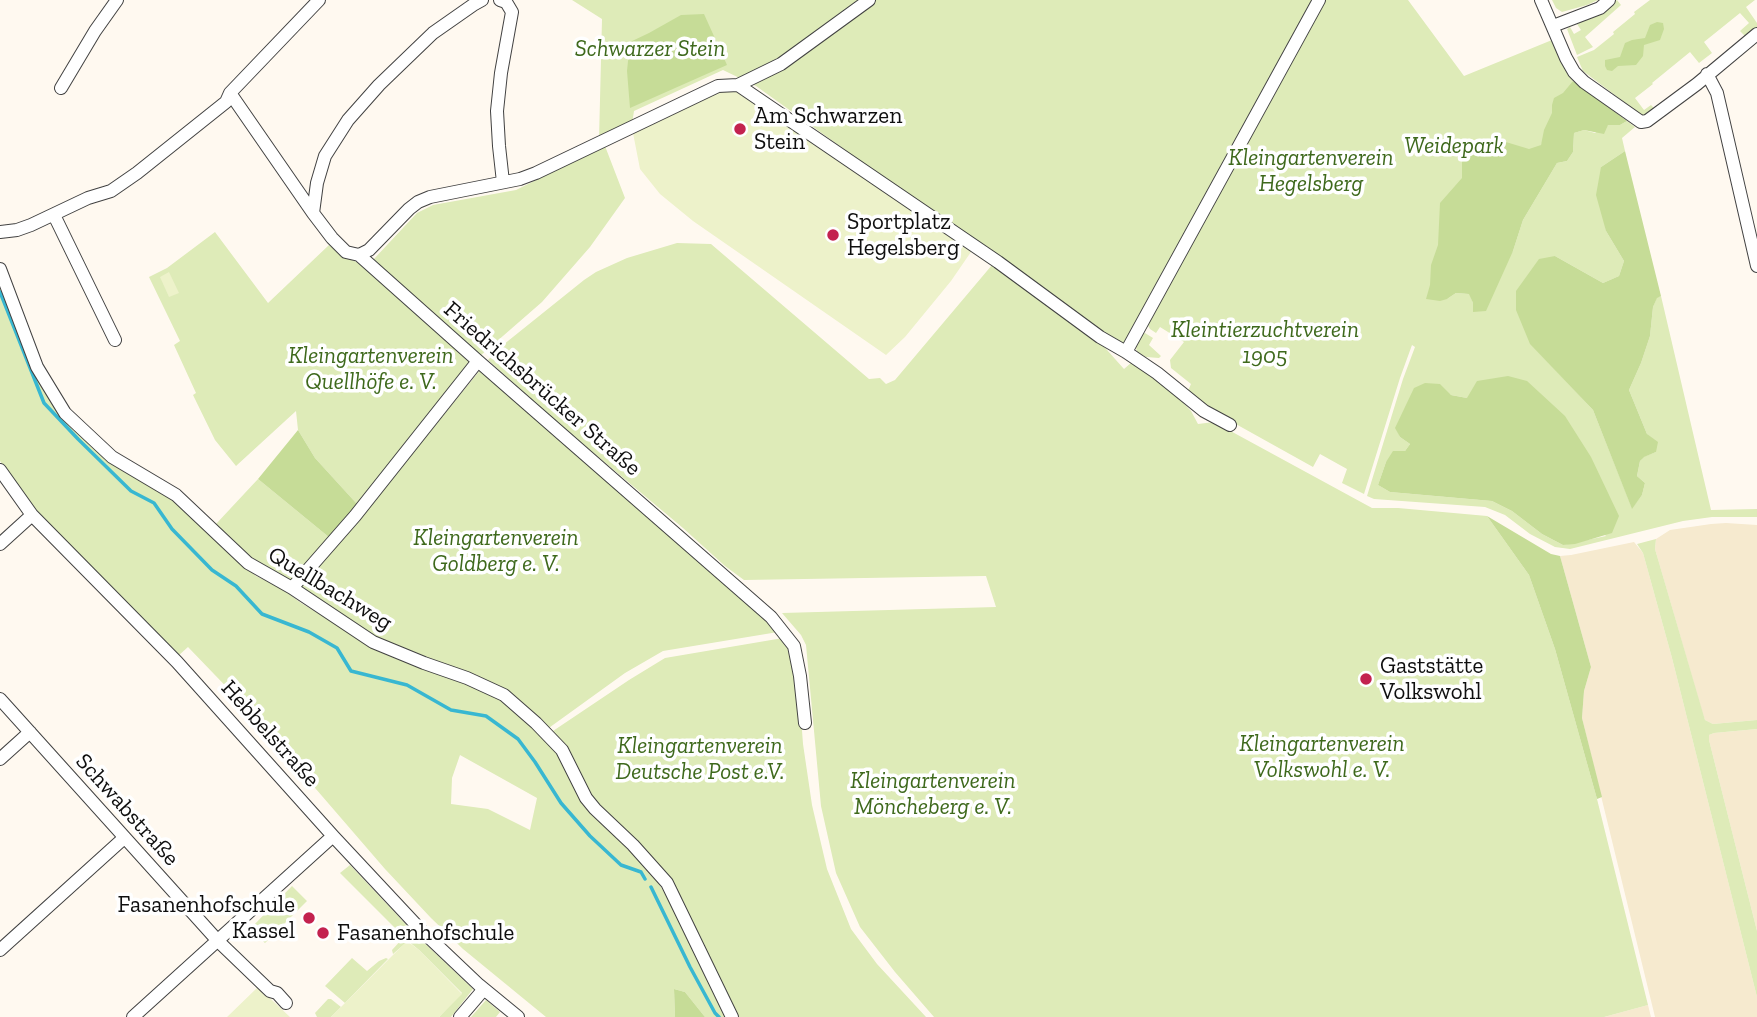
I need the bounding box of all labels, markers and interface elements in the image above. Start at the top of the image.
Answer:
park label: Schwarzer Stein [575,35,725,63]
place label: Am Schwarzen Stein [754,102,902,156]
marker: Am Schwarzen Stein [732,121,748,137]
park label: Weidepark [1404,132,1504,160]
park label: Kleingartenverein Hegelsberg [1228,144,1394,198]
place label: Sportplatz Hegelsberg [847,208,960,262]
marker: Sportplatz Hegelsberg [825,227,841,243]
street label: Friedrichsbrücker Straße [438,296,646,482]
park label: Kleintierzuchtverein 1905 [1171,316,1359,370]
park label: Kleingartenverein Quellhöfe e. V. [288,342,454,396]
park label: Kleingartenverein Goldberg e. V. [413,524,579,578]
street label: Quellbachweg [263,541,397,637]
place label: Gaststätte Volkswohl [1380,652,1483,706]
marker: Gaststätte Volkswohl [1358,671,1374,687]
street label: Hebbelstraße [215,675,325,793]
park label: Kleingartenverein Volkswohl e. V. [1239,730,1405,784]
park label: Kleingartenverein Deutsche Post e.V. [615,732,785,786]
street label: Schwabstraße [69,748,185,872]
park label: Kleingartenverein Möncheberg e. V. [850,767,1016,821]
place label: Fasanenhofschule Kassel [118,891,295,945]
marker: Fasanenhofschule Kassel [301,910,317,926]
place label: Fasanenhofschule [337,919,514,947]
marker: Fasanenhofschule [315,925,331,941]

